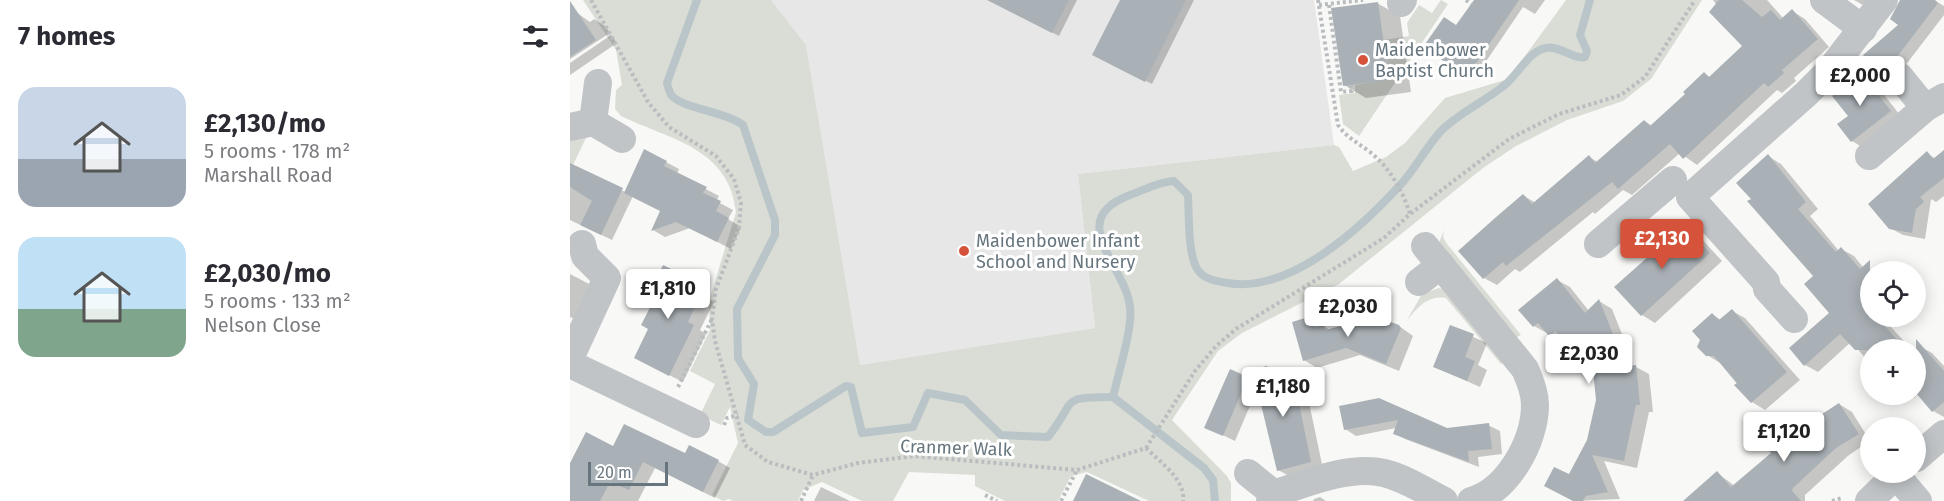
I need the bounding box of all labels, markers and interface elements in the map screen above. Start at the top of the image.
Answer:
icon: filters [519,20,552,53]
text: 7 homes [18,21,115,52]
place label: Maidenbower Baptist Church [1375,39,1494,82]
marker: Maidenbower Baptist Church [1356,53,1370,67]
pin: £2,000 [1811,56,1909,107]
text: £2,000 [1830,63,1890,87]
text: £2,130/mo [204,108,326,139]
icon: home [66,111,138,183]
text: 5 rooms · 178 m² [204,139,350,163]
text: Marshall Road [204,163,333,187]
pin: £2,130 [1613,219,1711,270]
text: £2,130 [1634,226,1690,250]
place label: Maidenbower Infant School and Nursery [976,230,1140,273]
marker: Maidenbower Infant School and Nursery [957,244,971,258]
text: £2,030/mo [204,258,331,289]
icon: home [66,261,138,333]
map controls [1860,261,1926,483]
button: locate [1860,261,1926,327]
pin: £1,810 [619,269,717,320]
text: £1,810 [640,276,696,300]
pin: £2,030 [1299,287,1397,338]
text: 5 rooms · 133 m² [204,289,351,313]
text: £2,030 [1318,294,1378,318]
text: Nelson Close [204,313,321,337]
pin: £2,030 [1540,334,1638,385]
button: + [1860,339,1926,405]
text: £2,030 [1559,341,1619,365]
pin: £1,180 [1234,367,1332,418]
text: £1,180 [1256,374,1310,398]
pin: £1,120 [1735,412,1833,463]
button: − [1860,417,1926,483]
text: £1,120 [1757,419,1811,443]
street label: Cranmer Walk [900,435,1013,461]
scale bar [588,459,668,486]
text: 20 m [597,463,632,482]

